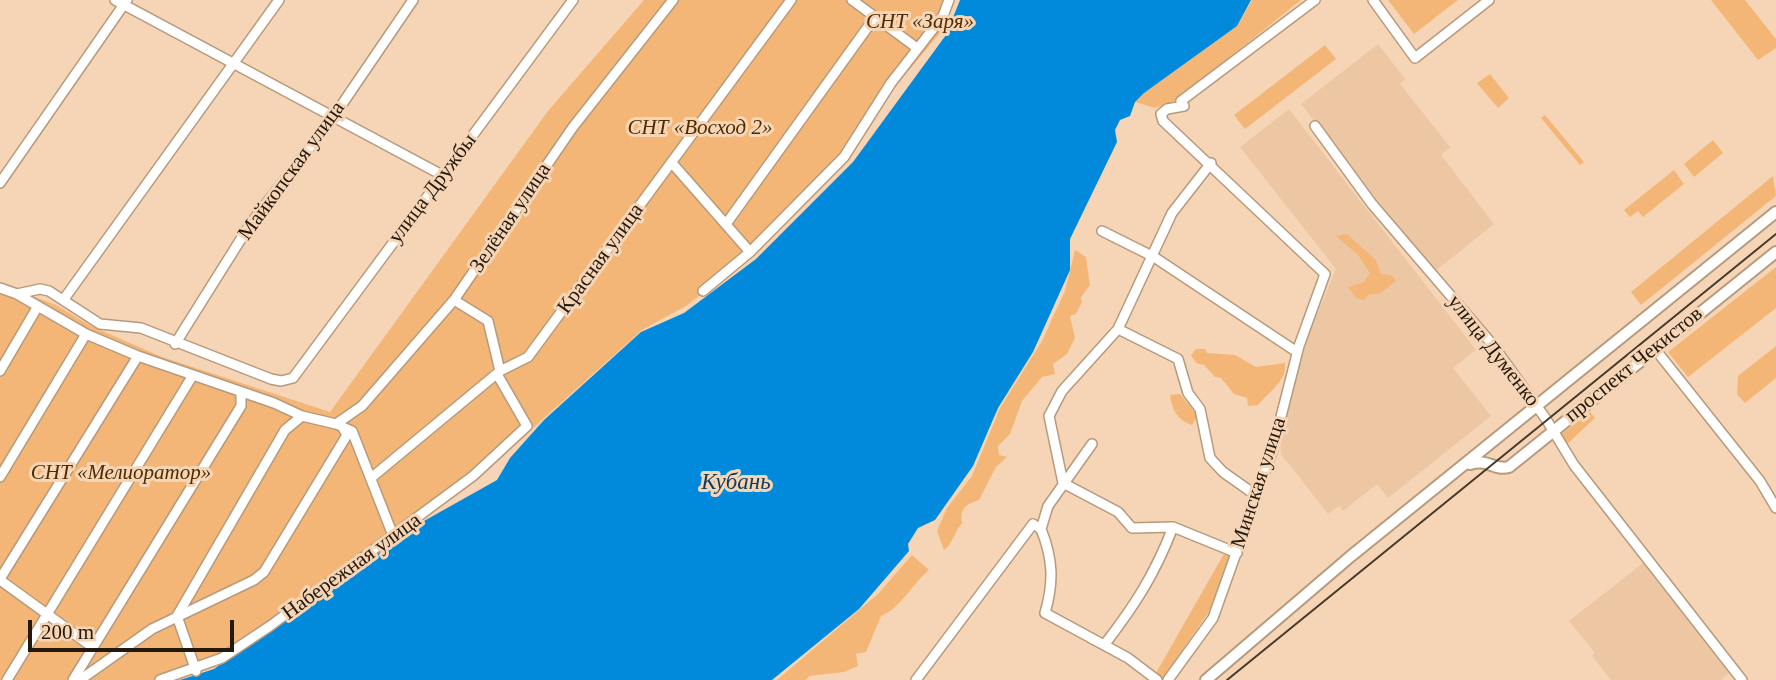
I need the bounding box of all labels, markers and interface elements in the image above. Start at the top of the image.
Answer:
park label: СНТ «Заря» [866,9,974,35]
street label: Майкопская улица [233,97,351,245]
park label: СНТ «Восход 2» [628,115,772,141]
street label: улица Дружбы [384,129,482,249]
street label: Зелёная улица [465,158,557,278]
street label: Красная улица [552,199,650,319]
street label: улица Думенко [1441,290,1545,412]
street label: проспект Чекистов [1560,302,1708,428]
street label: Минская улица [1226,414,1292,552]
park label: СНТ «Мелиоратор» [31,460,211,486]
water label: Кубань [701,469,771,497]
street label: Набережная улица [277,508,427,626]
scale bar [32,606,238,650]
text: 200 m [41,620,94,644]

